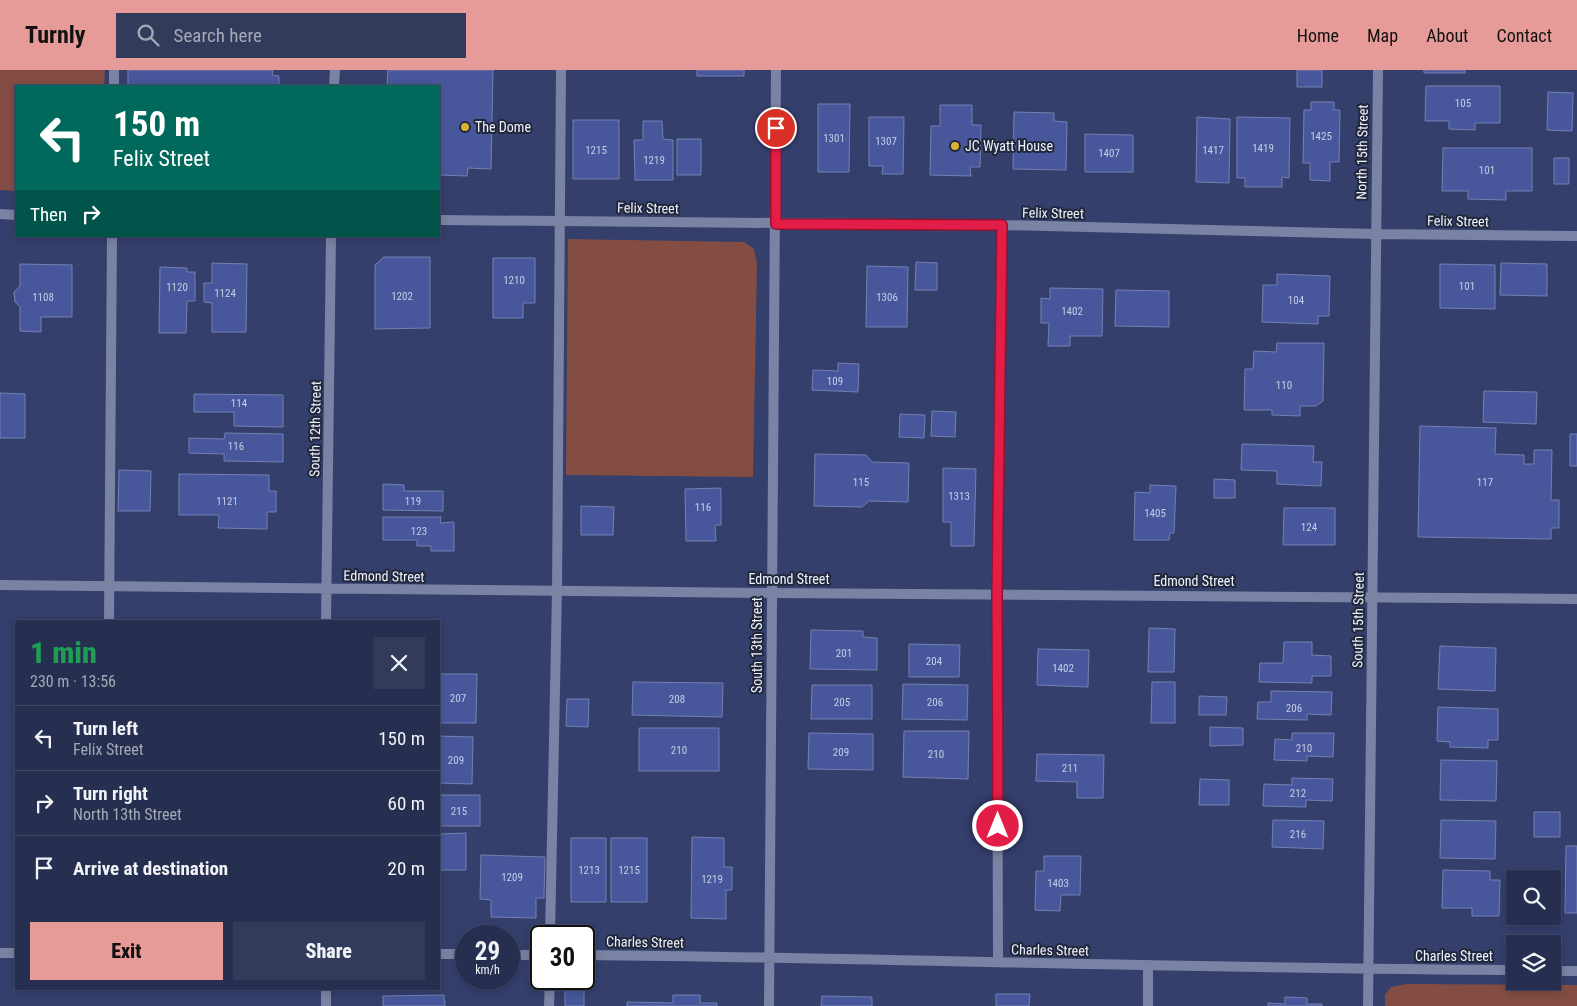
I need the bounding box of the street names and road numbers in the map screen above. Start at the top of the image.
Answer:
street label: North 15th Street [1353,104,1371,200]
street label: Felix Street [617,199,679,217]
street label: Felix Street [1022,204,1084,222]
street label: Felix Street [1427,212,1489,230]
street label: South 12th Street [306,381,324,477]
street label: Edmond Street [343,567,425,585]
street label: Edmond Street [748,571,830,587]
street label: South 15th Street [1349,572,1367,668]
street label: Edmond Street [1153,573,1235,589]
street label: South 13th Street [749,597,765,693]
street label: Charles Street [606,933,684,951]
street label: Charles Street [1011,941,1089,959]
street label: Charles Street [1415,948,1493,964]

